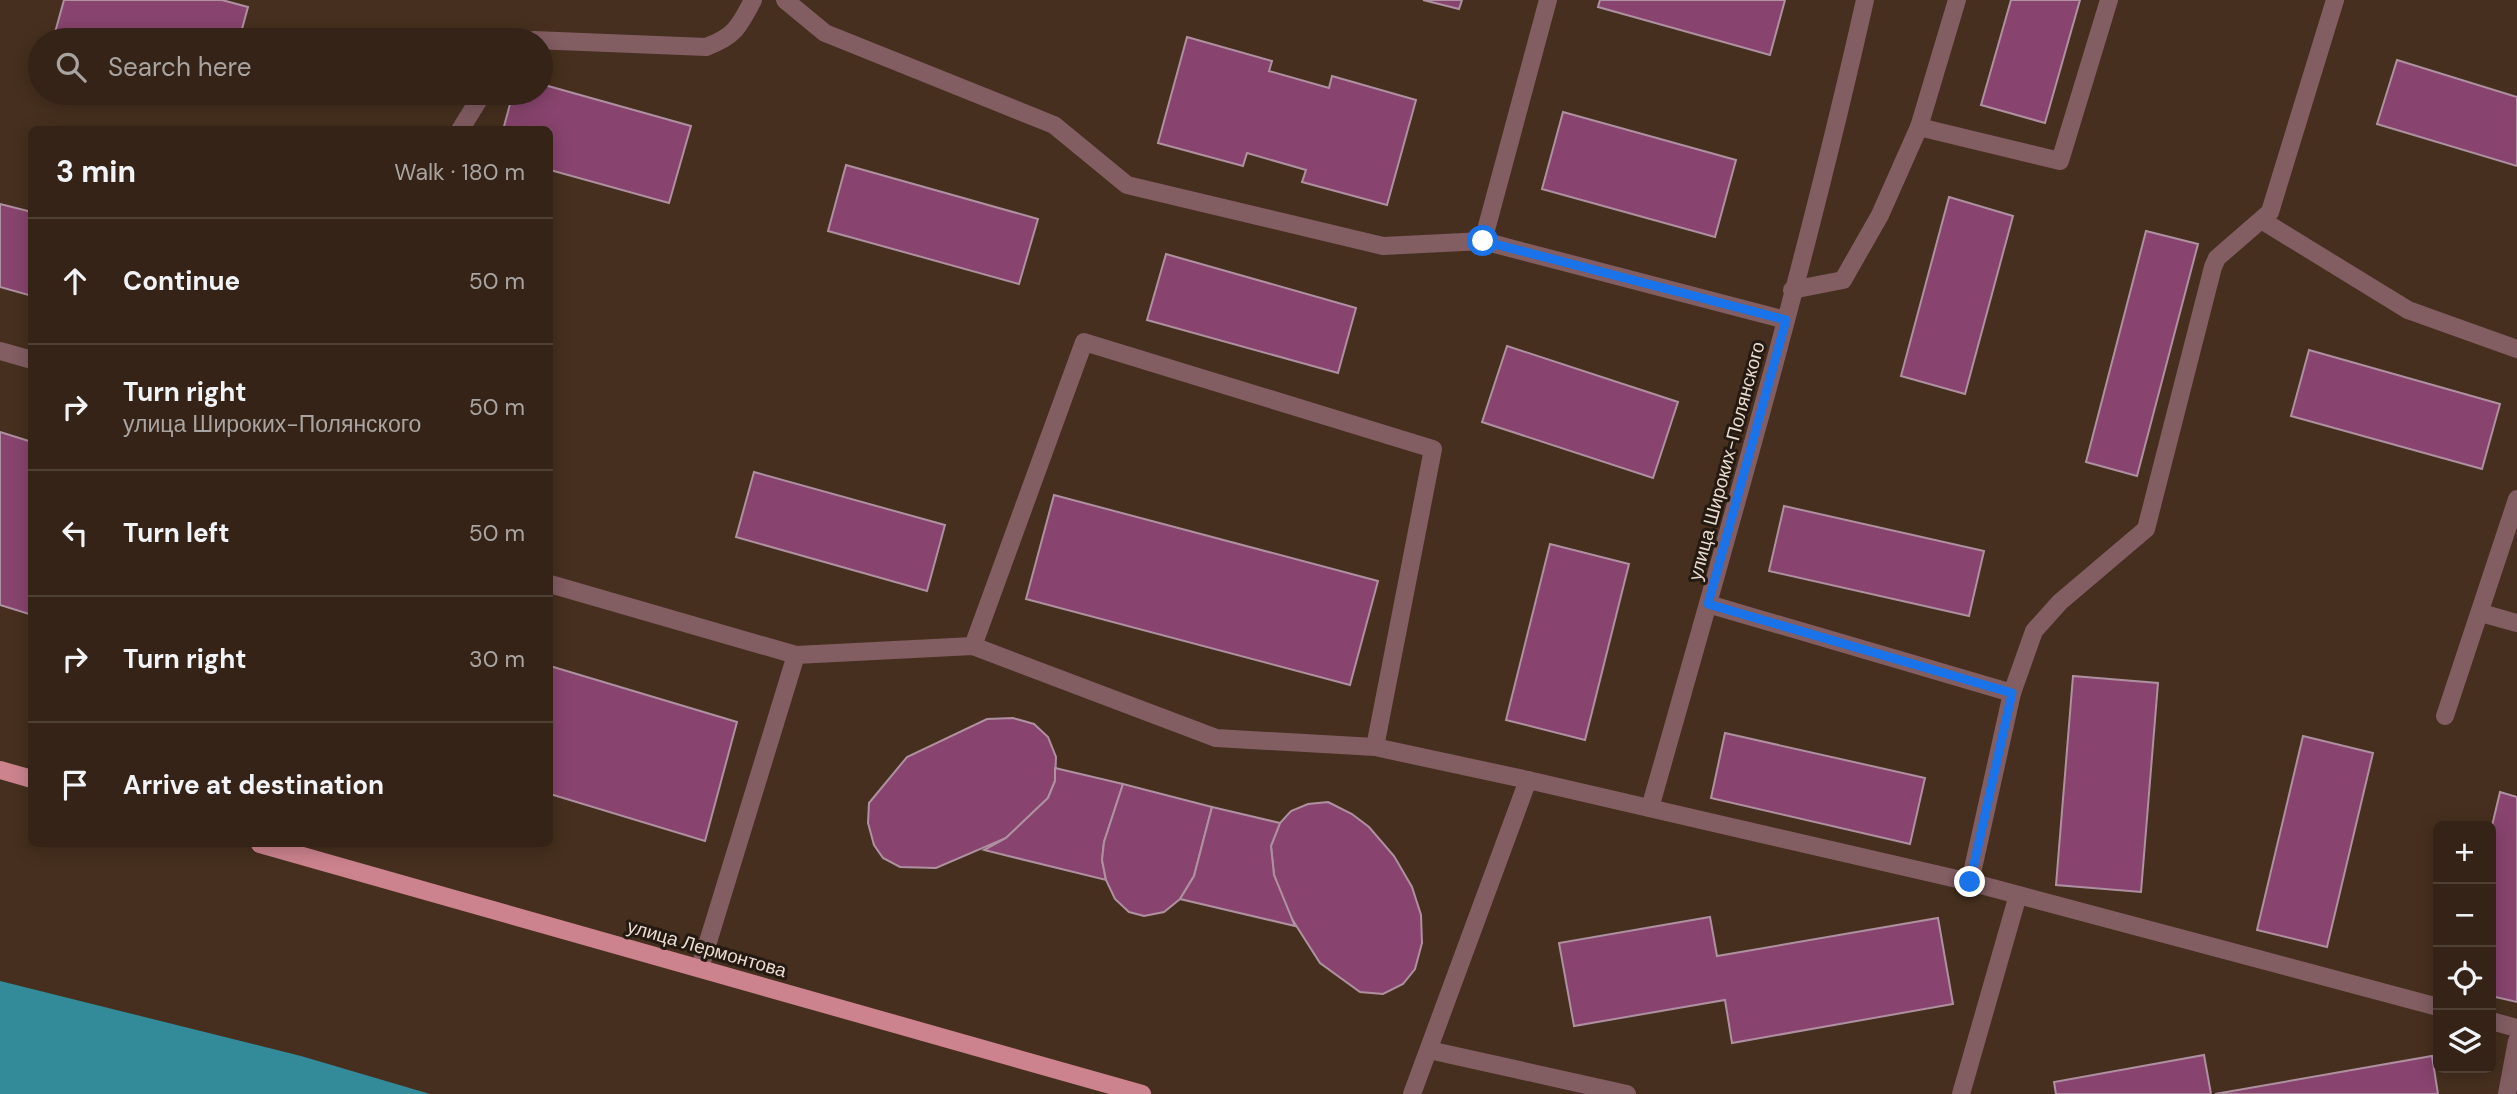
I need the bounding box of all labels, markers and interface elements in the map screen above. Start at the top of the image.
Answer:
search box [28,28,553,105]
icon: search [52,48,90,86]
text: Search here [108,50,251,84]
text: 3 min [56,152,136,191]
text: Walk · 180 m [394,157,525,187]
route start [1467,225,1498,256]
icon: ahead [56,262,94,300]
text: Continue [123,264,240,298]
text: 50 m [469,266,525,296]
street label: улица Широких-Полянского [1683,339,1770,583]
text: Turn right [123,375,247,409]
icon: right [56,388,94,426]
text: 50 m [469,392,525,422]
text: улица Широких-Полянского [123,409,421,439]
icon: left [56,514,94,552]
text: Turn left [123,516,230,550]
text: 50 m [469,518,525,548]
icon: right [56,640,94,678]
text: Turn right [123,642,247,676]
text: 30 m [469,644,525,674]
icon: arrive [56,766,94,804]
text: Arrive at destination [123,768,384,802]
map controls [2433,821,2496,1073]
button: + [2433,821,2496,884]
route end [1954,866,1985,897]
button: − [2433,884,2496,947]
street label: улица Лермонтова [624,914,790,983]
button: locate [2433,947,2496,1010]
button: layers [2433,1010,2496,1073]

